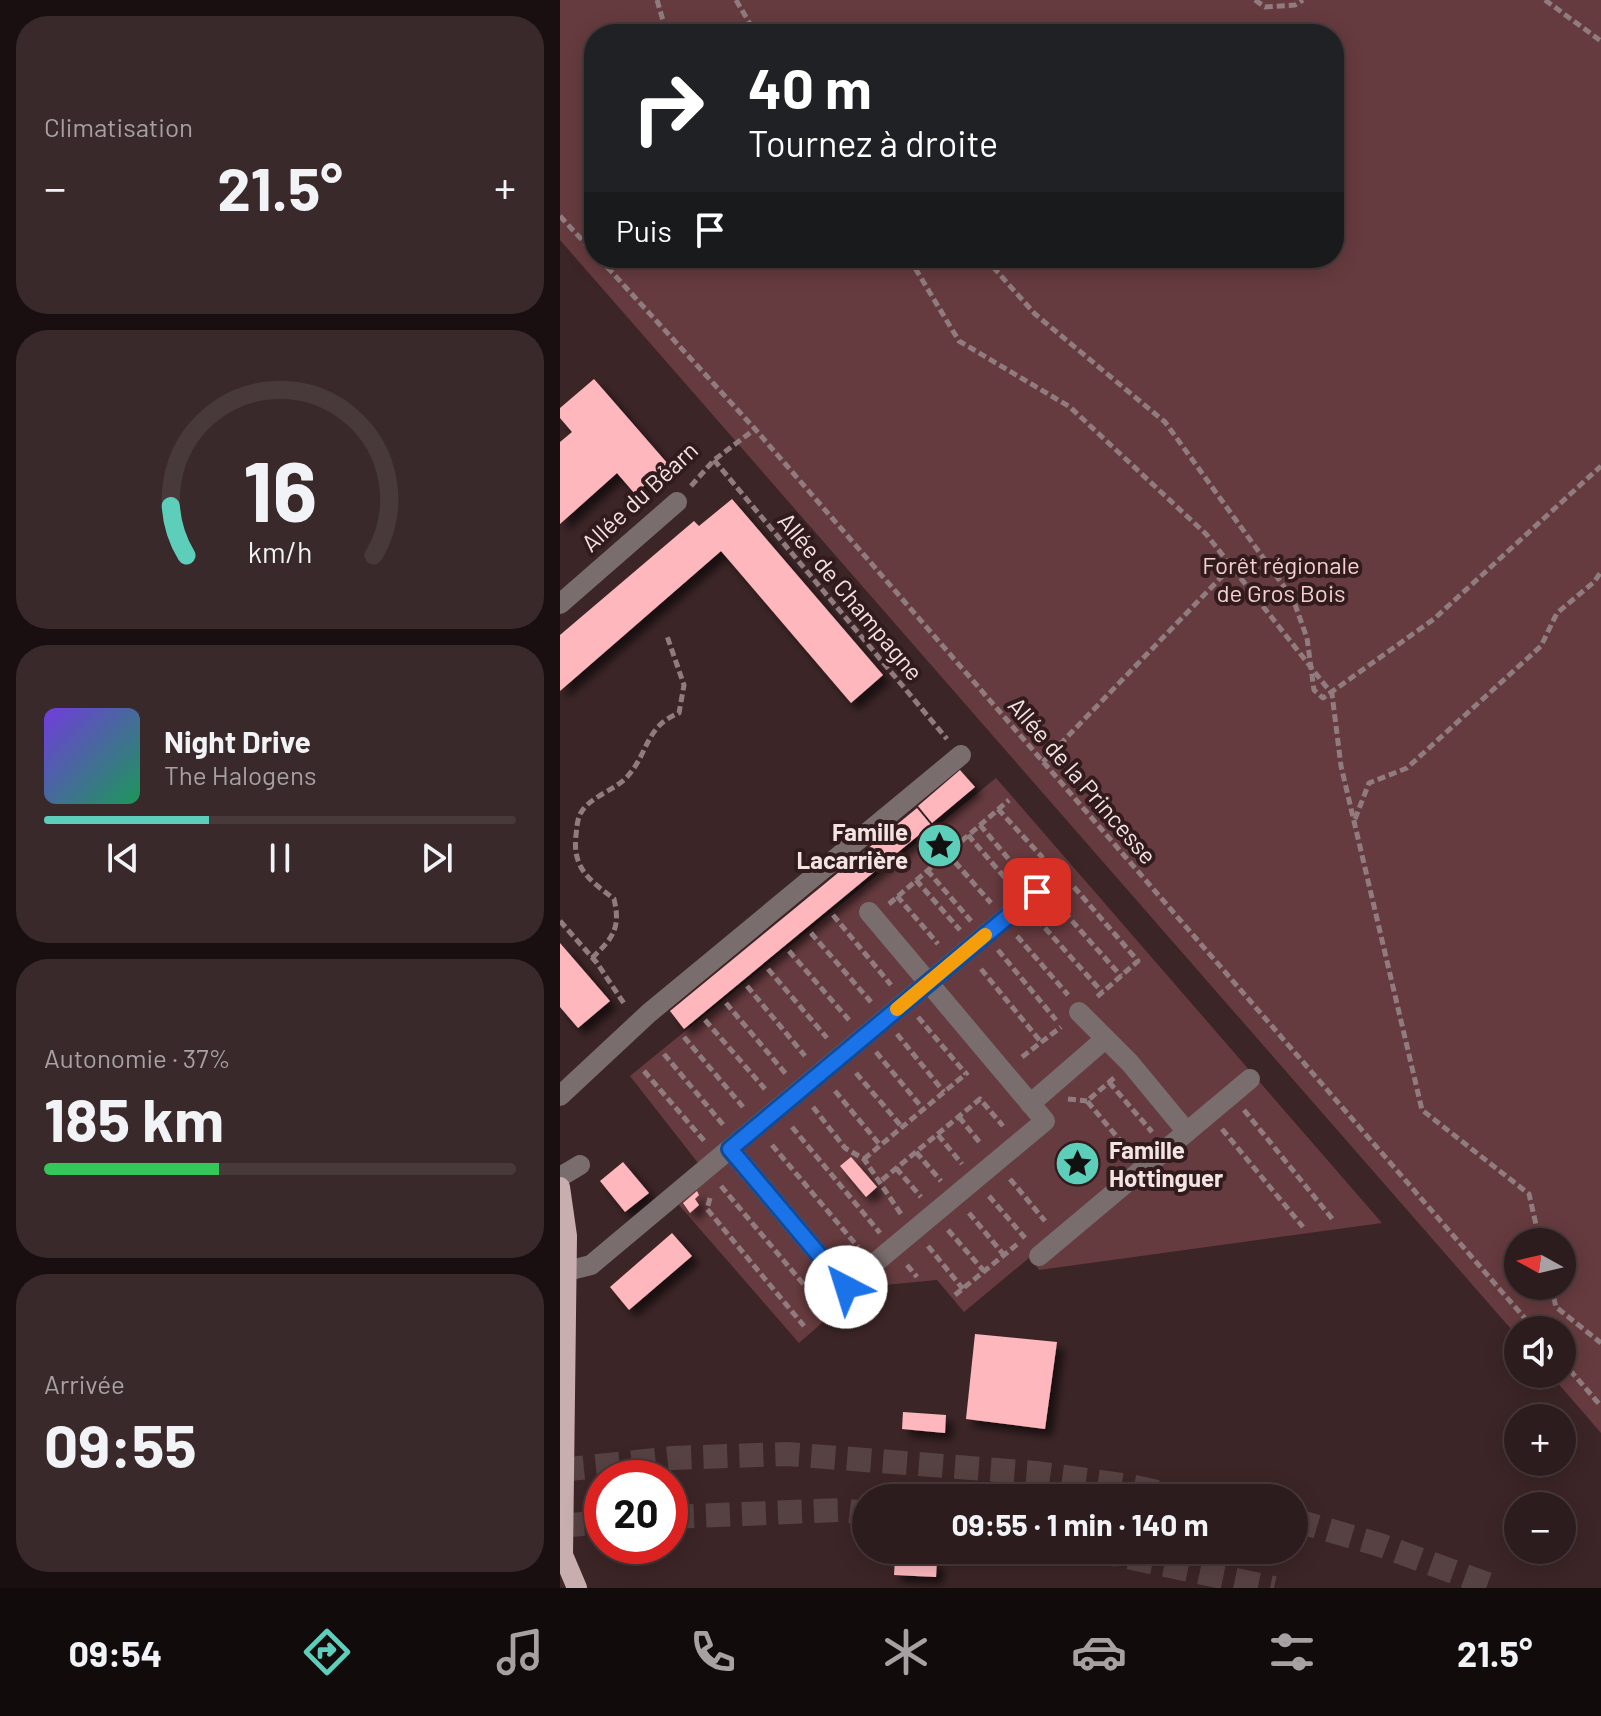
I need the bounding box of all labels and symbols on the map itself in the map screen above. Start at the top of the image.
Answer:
street label: Allée du Béarn [575,435,703,557]
street label: Allée de Champagne [772,506,930,686]
park label: Forêt régionale de Gros Bois [1202,550,1360,607]
street label: Allée de la Princesse [1003,691,1163,869]
place label: Famille Lacarrière [796,817,908,874]
place icon: Famille Lacarrière [915,821,963,869]
pin [1003,858,1071,926]
place label: Famille Hottinguer [1109,1135,1223,1192]
place icon: Famille Hottinguer [1054,1139,1102,1187]
north arrow [1504,1228,1576,1300]
position arrow [804,1245,888,1329]
speed limit sign: 20 [584,1460,688,1564]

